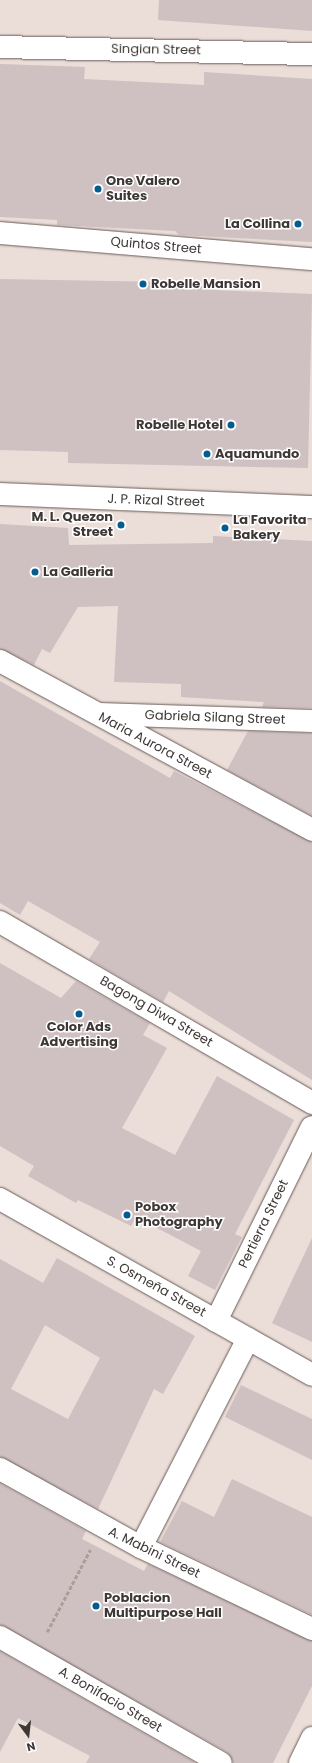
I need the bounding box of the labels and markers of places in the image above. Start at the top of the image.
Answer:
place label: One Valero Suites [106,174,180,205]
marker: One Valero Suites [93,184,103,194]
place label: La Collina [225,216,290,232]
marker: La Collina [293,219,303,229]
place label: Robelle Mansion [151,276,261,292]
marker: Robelle Mansion [138,279,148,289]
place label: Robelle Hotel [136,417,223,433]
marker: Robelle Hotel [226,420,236,430]
place label: Aquamundo [215,446,299,462]
marker: Aquamundo [202,449,212,459]
place label: M. L. Quezon Street [32,510,113,541]
place label: La Favorita Bakery [233,513,307,544]
marker: M. L. Quezon Street [116,520,126,530]
marker: La Favorita Bakery [220,523,230,533]
place label: La Galleria [43,564,113,580]
marker: La Galleria [30,567,40,577]
marker: Color Ads Advertising [74,1009,84,1019]
place label: Color Ads Advertising [40,1020,118,1051]
place label: Pobox Photography [135,1200,223,1231]
marker: Pobox Photography [122,1210,132,1220]
place label: Poblacion Multipurpose Hall [104,1591,222,1622]
marker: Poblacion Multipurpose Hall [91,1601,101,1611]

